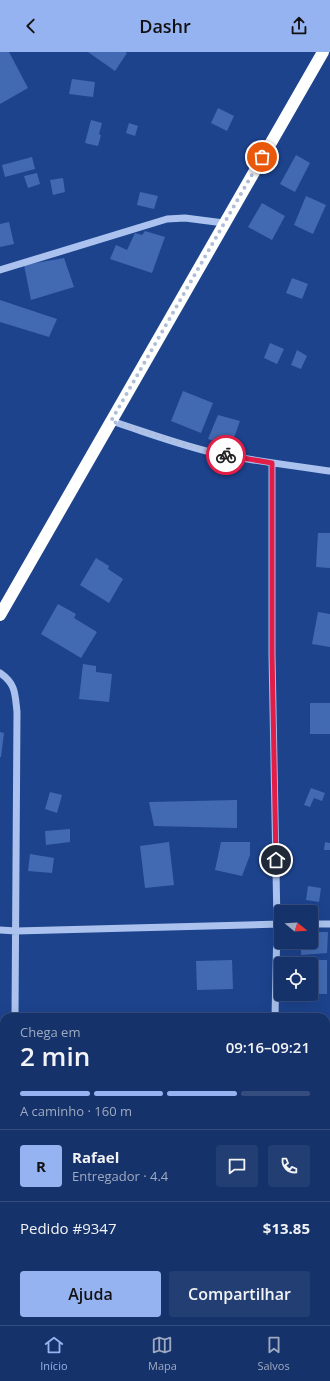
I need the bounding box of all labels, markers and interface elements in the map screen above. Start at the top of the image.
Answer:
text: Dashr [139,14,191,38]
icon: back [20,15,42,37]
icon: share [288,15,310,37]
pin [245,140,279,174]
icon: bag [251,146,273,168]
courier [206,435,246,475]
icon: bike [215,444,237,466]
pin [259,843,293,877]
icon: home [265,849,287,871]
north arrow [274,905,318,949]
map controls [274,905,318,1001]
button: locate [274,957,318,1001]
text: Chega em [20,1023,80,1041]
text: 09:16–09:21 [226,1037,310,1057]
text: 2 min [20,1038,90,1074]
text: A caminho · 160 m [20,1102,132,1120]
button: chat [216,1145,258,1187]
button: phone [268,1145,310,1187]
text: Rafael [72,1147,119,1167]
text: R [36,1156,46,1176]
text: Entregador · 4.4 [72,1167,168,1185]
text: Pedido #9347 [20,1218,117,1238]
text: $13.85 [263,1218,310,1238]
button: Ajuda [20,1271,161,1317]
button: Compartilhar [169,1271,310,1317]
tab: Início [40,1334,68,1373]
tab: Mapa [148,1334,177,1373]
tab: Salvos [257,1334,290,1373]

